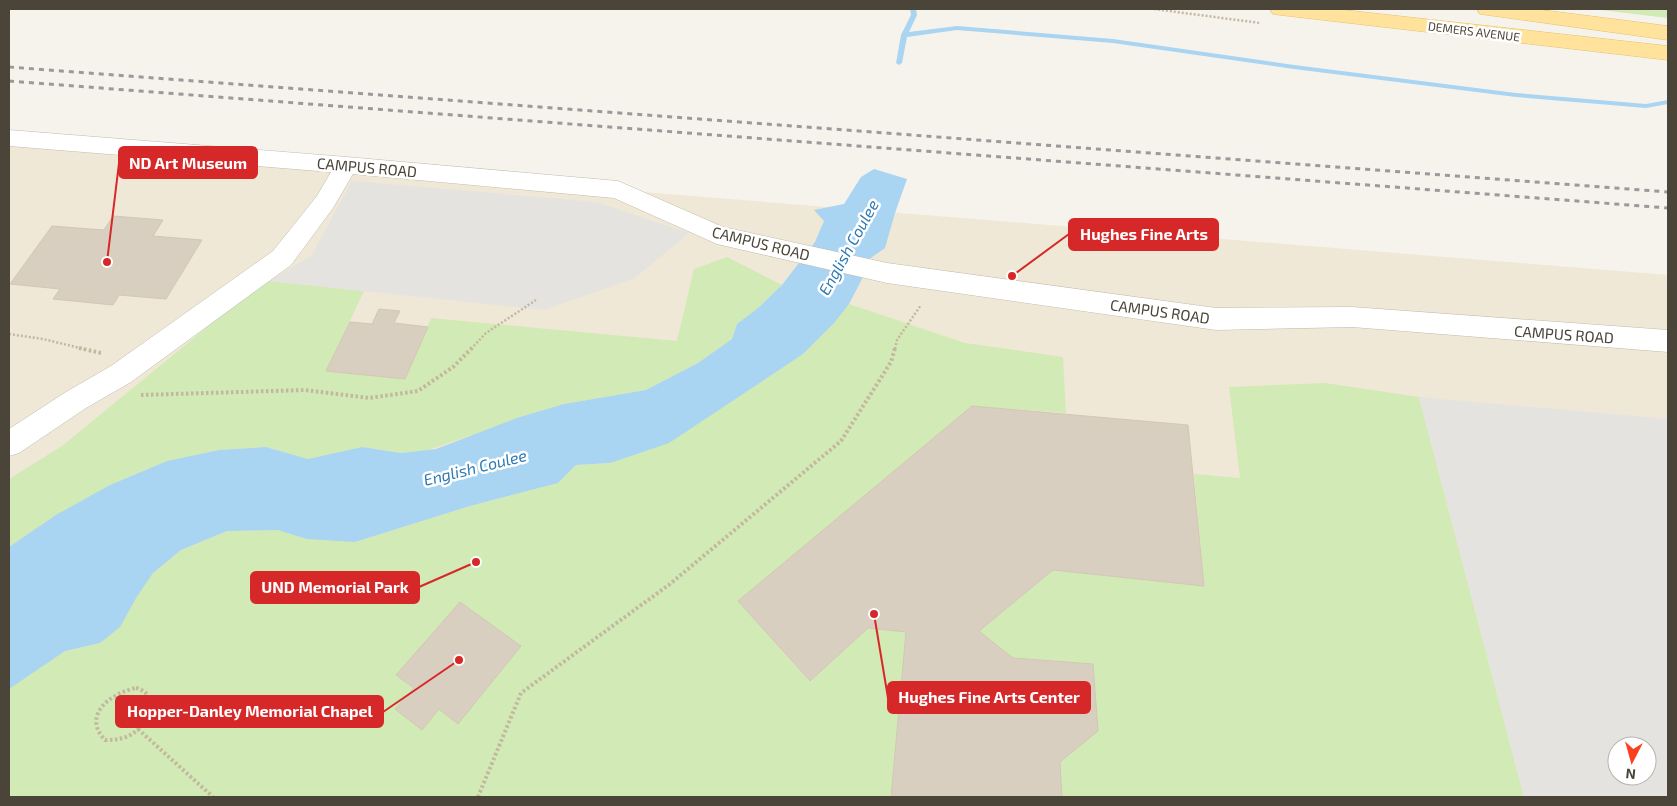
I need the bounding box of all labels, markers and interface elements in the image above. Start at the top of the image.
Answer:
street label: DEMERS AVENUE [1427,18,1521,44]
callout: ND Art Museum [119,147,257,178]
text: ND Art Museum [129,153,247,172]
street label: CAMPUS ROAD [316,154,418,180]
water label: English Coulee [814,196,882,298]
callout: Hughes Fine Arts [1069,219,1218,250]
street label: CAMPUS ROAD [710,222,812,264]
text: Hughes Fine Arts [1080,224,1208,243]
street label: CAMPUS ROAD [1109,295,1211,327]
street label: CAMPUS ROAD [1513,322,1615,346]
water label: English Coulee [421,445,529,489]
callout: UND Memorial Park [251,572,419,603]
text: UND Memorial Park [261,577,409,596]
callout: Hughes Fine Arts Center [888,682,1090,713]
text: Hughes Fine Arts Center [898,687,1080,706]
callout: Hopper-Danley Memorial Chapel [116,696,383,727]
text: Hopper-Danley Memorial Chapel [127,701,374,721]
north arrow [1607,736,1657,786]
text: N [1625,765,1637,783]

